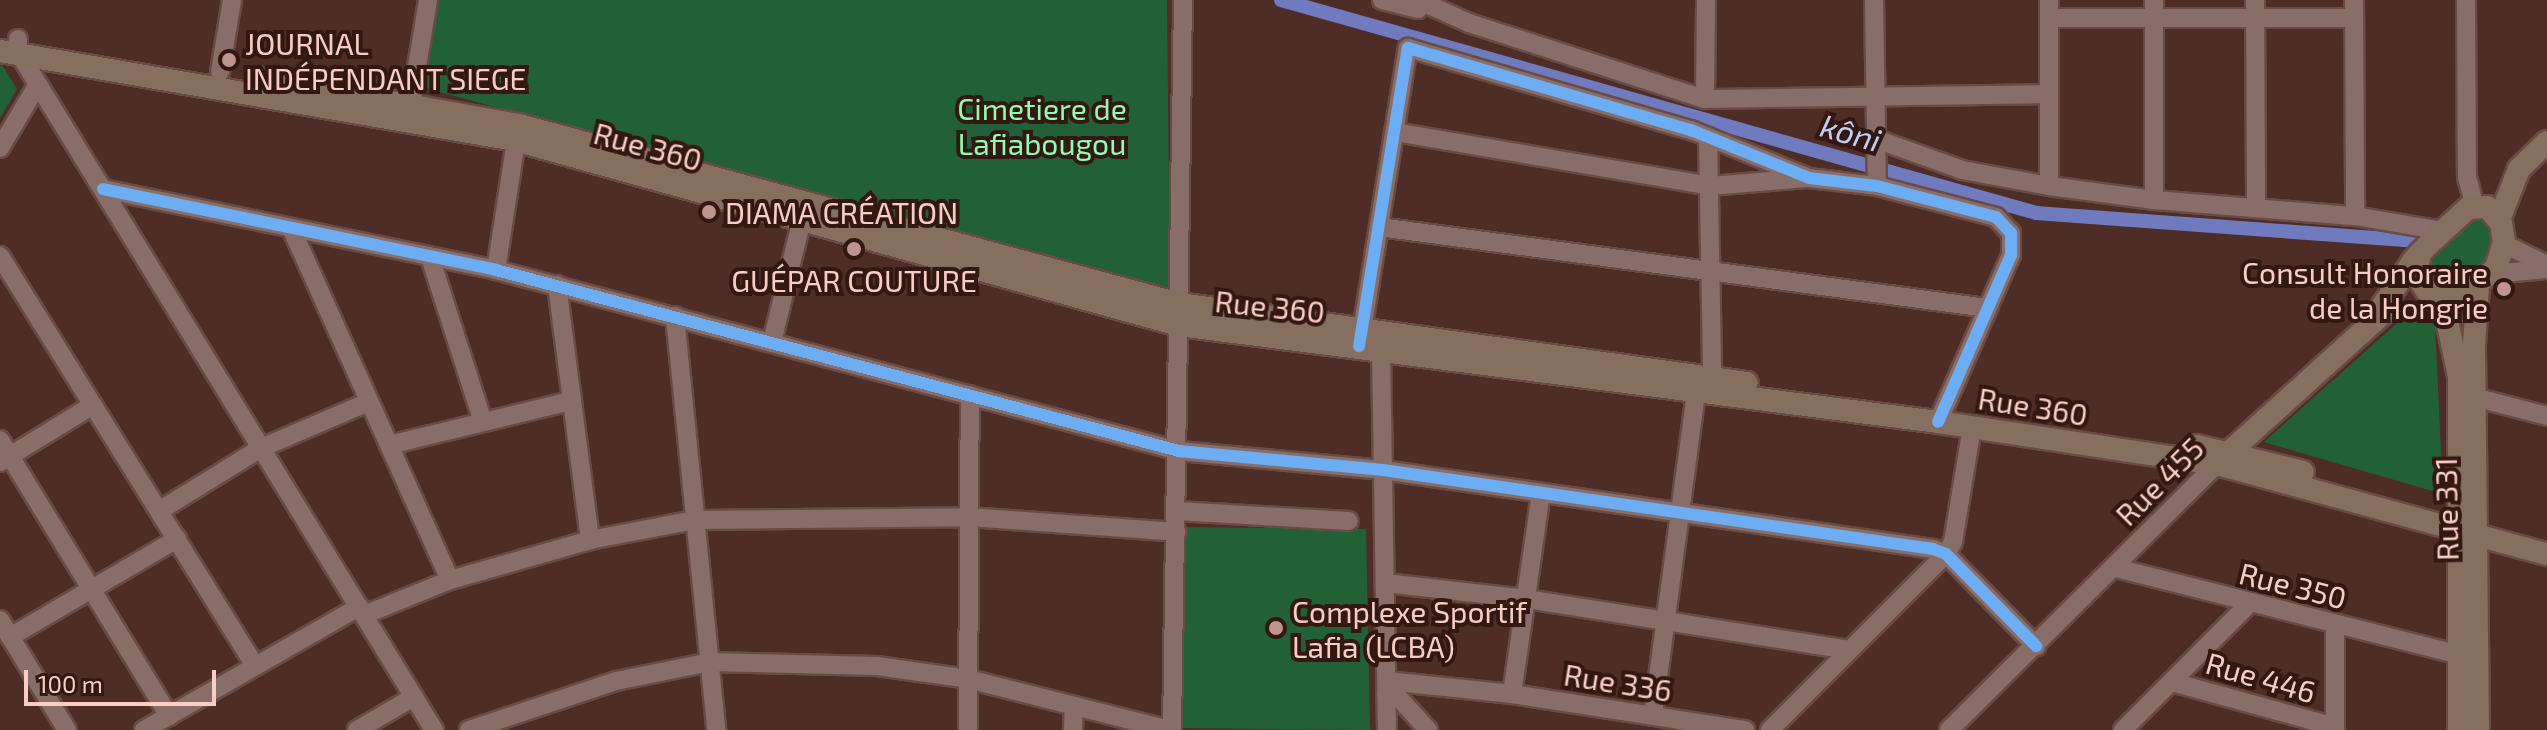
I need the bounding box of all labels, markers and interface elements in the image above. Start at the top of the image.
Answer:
place label: JOURNAL INDÉPENDANT SIEGE [245,25,527,96]
marker: JOURNAL INDÉPENDANT SIEGE [220,51,238,69]
park label: Cimetiere de Lafiabougou [957,90,1127,160]
water label: kôni [1816,105,1886,159]
street label: Rue 360 [590,114,706,178]
place label: DIAMA CRÉATION [725,194,959,230]
marker: DIAMA CRÉATION [700,203,718,221]
marker: GUÉPAR COUTURE [845,240,863,258]
place label: Consult Honoraire de la Hongrie [2242,254,2488,324]
place label: GUÉPAR COUTURE [731,262,977,298]
marker: Consult Honoraire de la Hongrie [2495,280,2513,298]
street label: Rue 360 [1213,282,1327,330]
street label: Rue 360 [1976,380,2090,432]
street label: Rue 455 [2108,430,2210,532]
street label: Rue 331 [2427,457,2465,561]
street label: Rue 350 [2236,554,2350,616]
place label: Complexe Sportif Lafia (LCBA) [1292,593,1527,664]
marker: Complexe Sportif Lafia (LCBA) [1267,619,1285,637]
street label: Rue 446 [2202,644,2320,710]
scale bar [28,654,220,704]
street label: Rue 336 [1561,656,1675,708]
text: 100 m [38,669,103,698]

